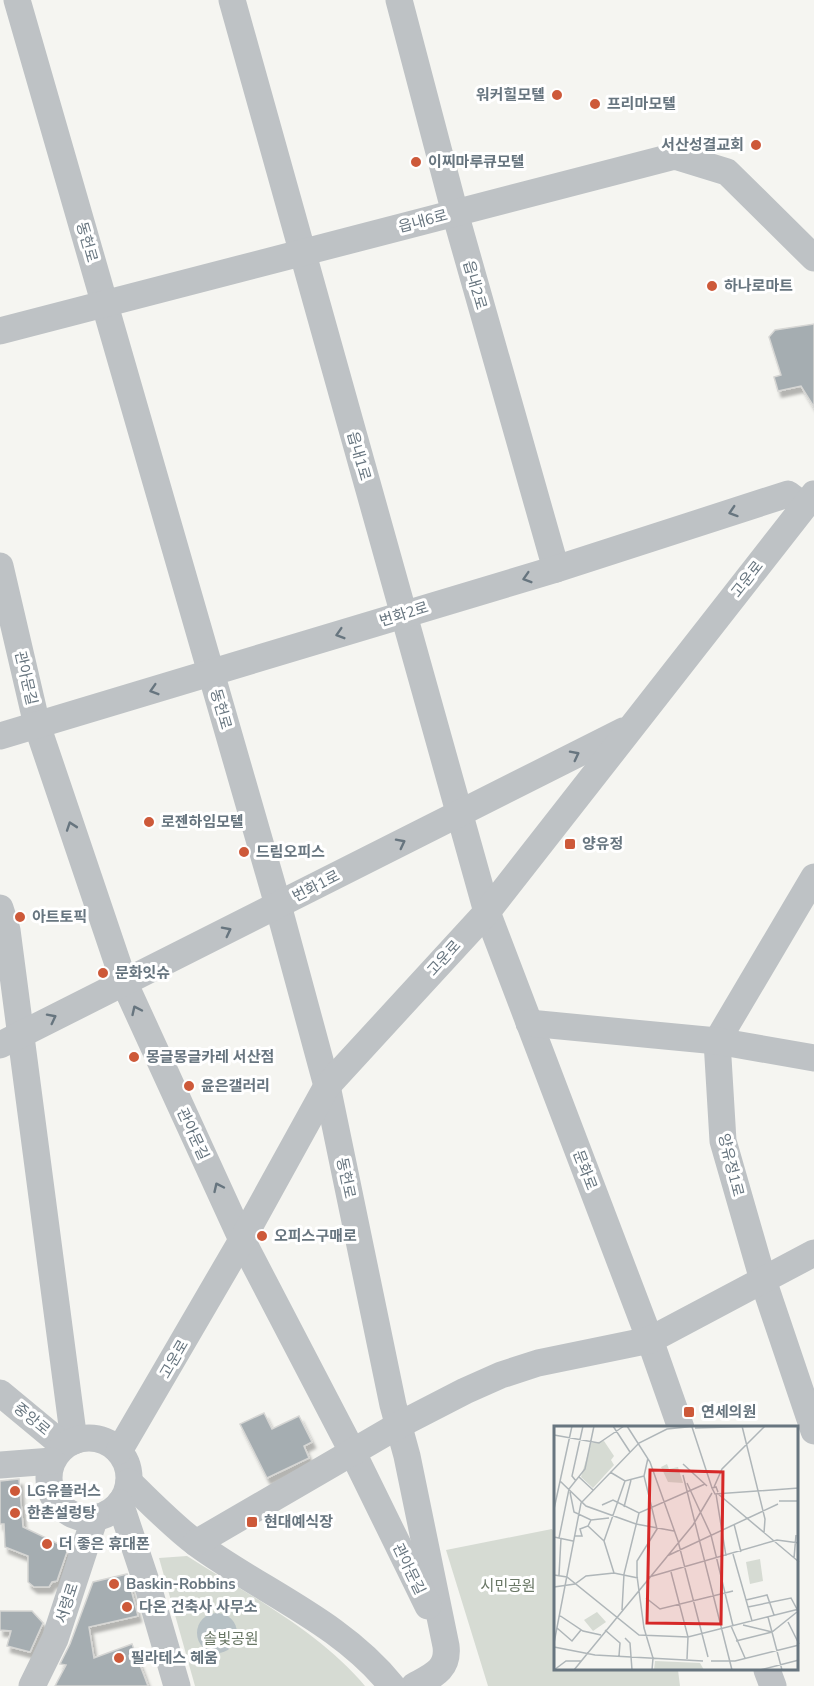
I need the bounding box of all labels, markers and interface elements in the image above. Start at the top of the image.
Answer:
place label: 워커힐모텔 [476,85,545,105]
marker: 워커힐모텔 [550,88,564,102]
place label: 프리마모텔 [607,94,676,114]
marker: 프리마모텔 [588,97,602,111]
place label: 서산성결교회 [661,135,744,155]
marker: 서산성결교회 [749,138,763,152]
place label: 이찌마루큐모텔 [428,152,525,172]
marker: 이찌마루큐모텔 [409,155,423,169]
street label: 읍내6로 [396,205,450,237]
street label: 동헌로 [72,219,102,265]
street label: 읍내2로 [458,258,492,312]
place label: 하나로마트 [724,276,793,296]
marker: 하나로마트 [705,279,719,293]
street label: 읍내1로 [342,429,376,483]
one-way arrow [728,505,739,517]
street label: 고운로 [726,557,768,601]
one-way arrow [522,570,533,583]
street label: 번화2로 [377,597,431,631]
one-way arrow [335,627,346,639]
street label: 관아문길 [10,649,42,707]
one-way arrow [149,683,160,695]
street label: 동헌로 [206,686,236,732]
one-way arrow [568,751,579,763]
place label: 로젠하임모텔 [161,812,244,832]
marker: 로젠하임모텔 [142,815,156,829]
one-way arrow [66,821,79,832]
place label: 양유정 [582,834,623,854]
marker: 양유정 [563,837,577,851]
one-way arrow [394,839,405,850]
place label: 드림오피스 [256,842,325,862]
marker: 드림오피스 [237,845,251,859]
street label: 번화1로 [289,866,343,906]
place label: 아트토픽 [32,907,87,927]
marker: 아트토픽 [13,910,27,924]
one-way arrow [220,927,231,938]
street label: 고운로 [423,936,465,980]
place label: 문화잇슈 [115,963,170,983]
marker: 문화잇슈 [96,966,110,980]
one-way arrow [132,1005,144,1016]
one-way arrow [46,1014,57,1026]
place label: 몽글몽글카레 서산점 [146,1047,274,1067]
marker: 몽글몽글카레 서산점 [127,1050,141,1064]
place label: 윤은갤러리 [201,1076,270,1096]
marker: 윤은갤러리 [182,1079,196,1093]
street label: 관아문길 [172,1105,214,1163]
street label: 양유정1로 [714,1131,748,1199]
street label: 문화로 [568,1147,602,1193]
street label: 동헌로 [332,1156,360,1200]
one-way arrow [213,1183,225,1194]
place label: 오피스구매로 [274,1226,357,1246]
marker: 오피스구매로 [255,1229,269,1243]
street label: 고운로 [155,1336,193,1382]
street label: 중앙로 [10,1398,54,1440]
place label: 연세의원 [701,1402,756,1422]
marker: 연세의원 [682,1405,696,1419]
inset map [554,1426,799,1671]
place label: LG유플러스 [27,1481,101,1501]
marker: LG유플러스 [8,1484,22,1498]
place label: 한촌설렁탕 [27,1503,96,1523]
marker: 한촌설렁탕 [8,1506,22,1520]
place label: 현대예식장 [264,1512,333,1532]
marker: 현대예식장 [245,1515,259,1529]
place label: 더 좋은 휴대폰 [59,1534,150,1554]
marker: 더 좋은 휴대폰 [40,1537,54,1551]
street label: 관아문길 [388,1540,430,1598]
place label: Baskin-Robbins [126,1574,236,1594]
park label: 시민공원 [480,1576,536,1596]
marker: Baskin-Robbins [107,1577,121,1591]
street label: 서령로 [51,1580,83,1626]
place label: 다온 건축사 사무소 [139,1597,258,1617]
marker: 다온 건축사 사무소 [120,1600,134,1614]
park label: 솔빛공원 [203,1629,259,1649]
place label: 필라테스 혜움 [131,1648,218,1668]
marker: 필라테스 혜움 [112,1651,126,1665]

